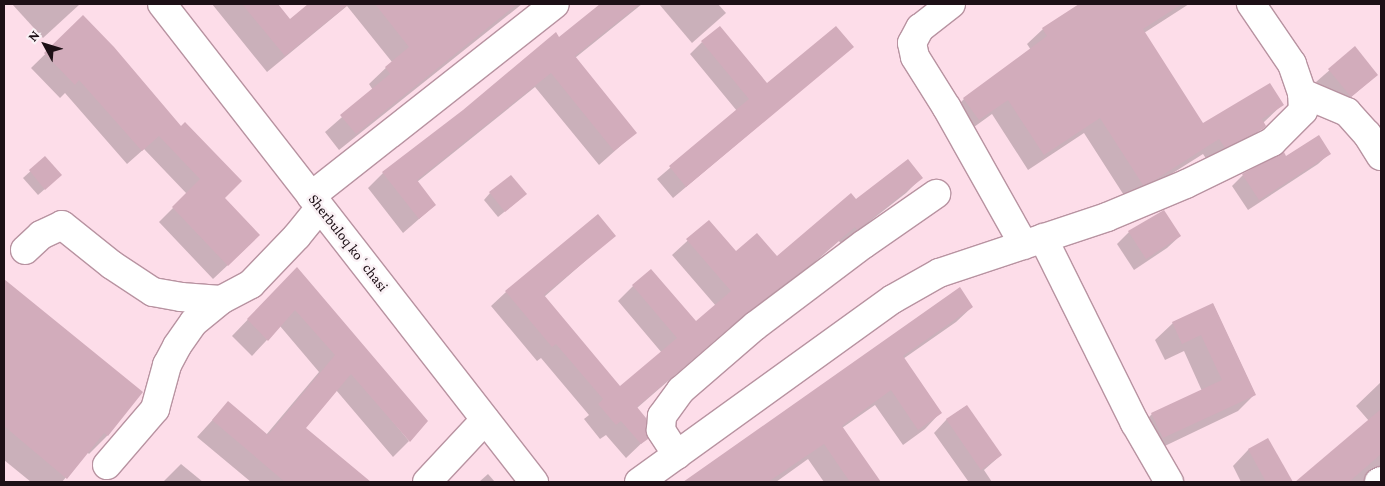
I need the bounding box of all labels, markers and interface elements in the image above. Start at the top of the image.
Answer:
north arrow [20,20,70,70]
text: N [24,27,43,44]
street label: Sherbuloq koʻchasi [304,191,392,295]

